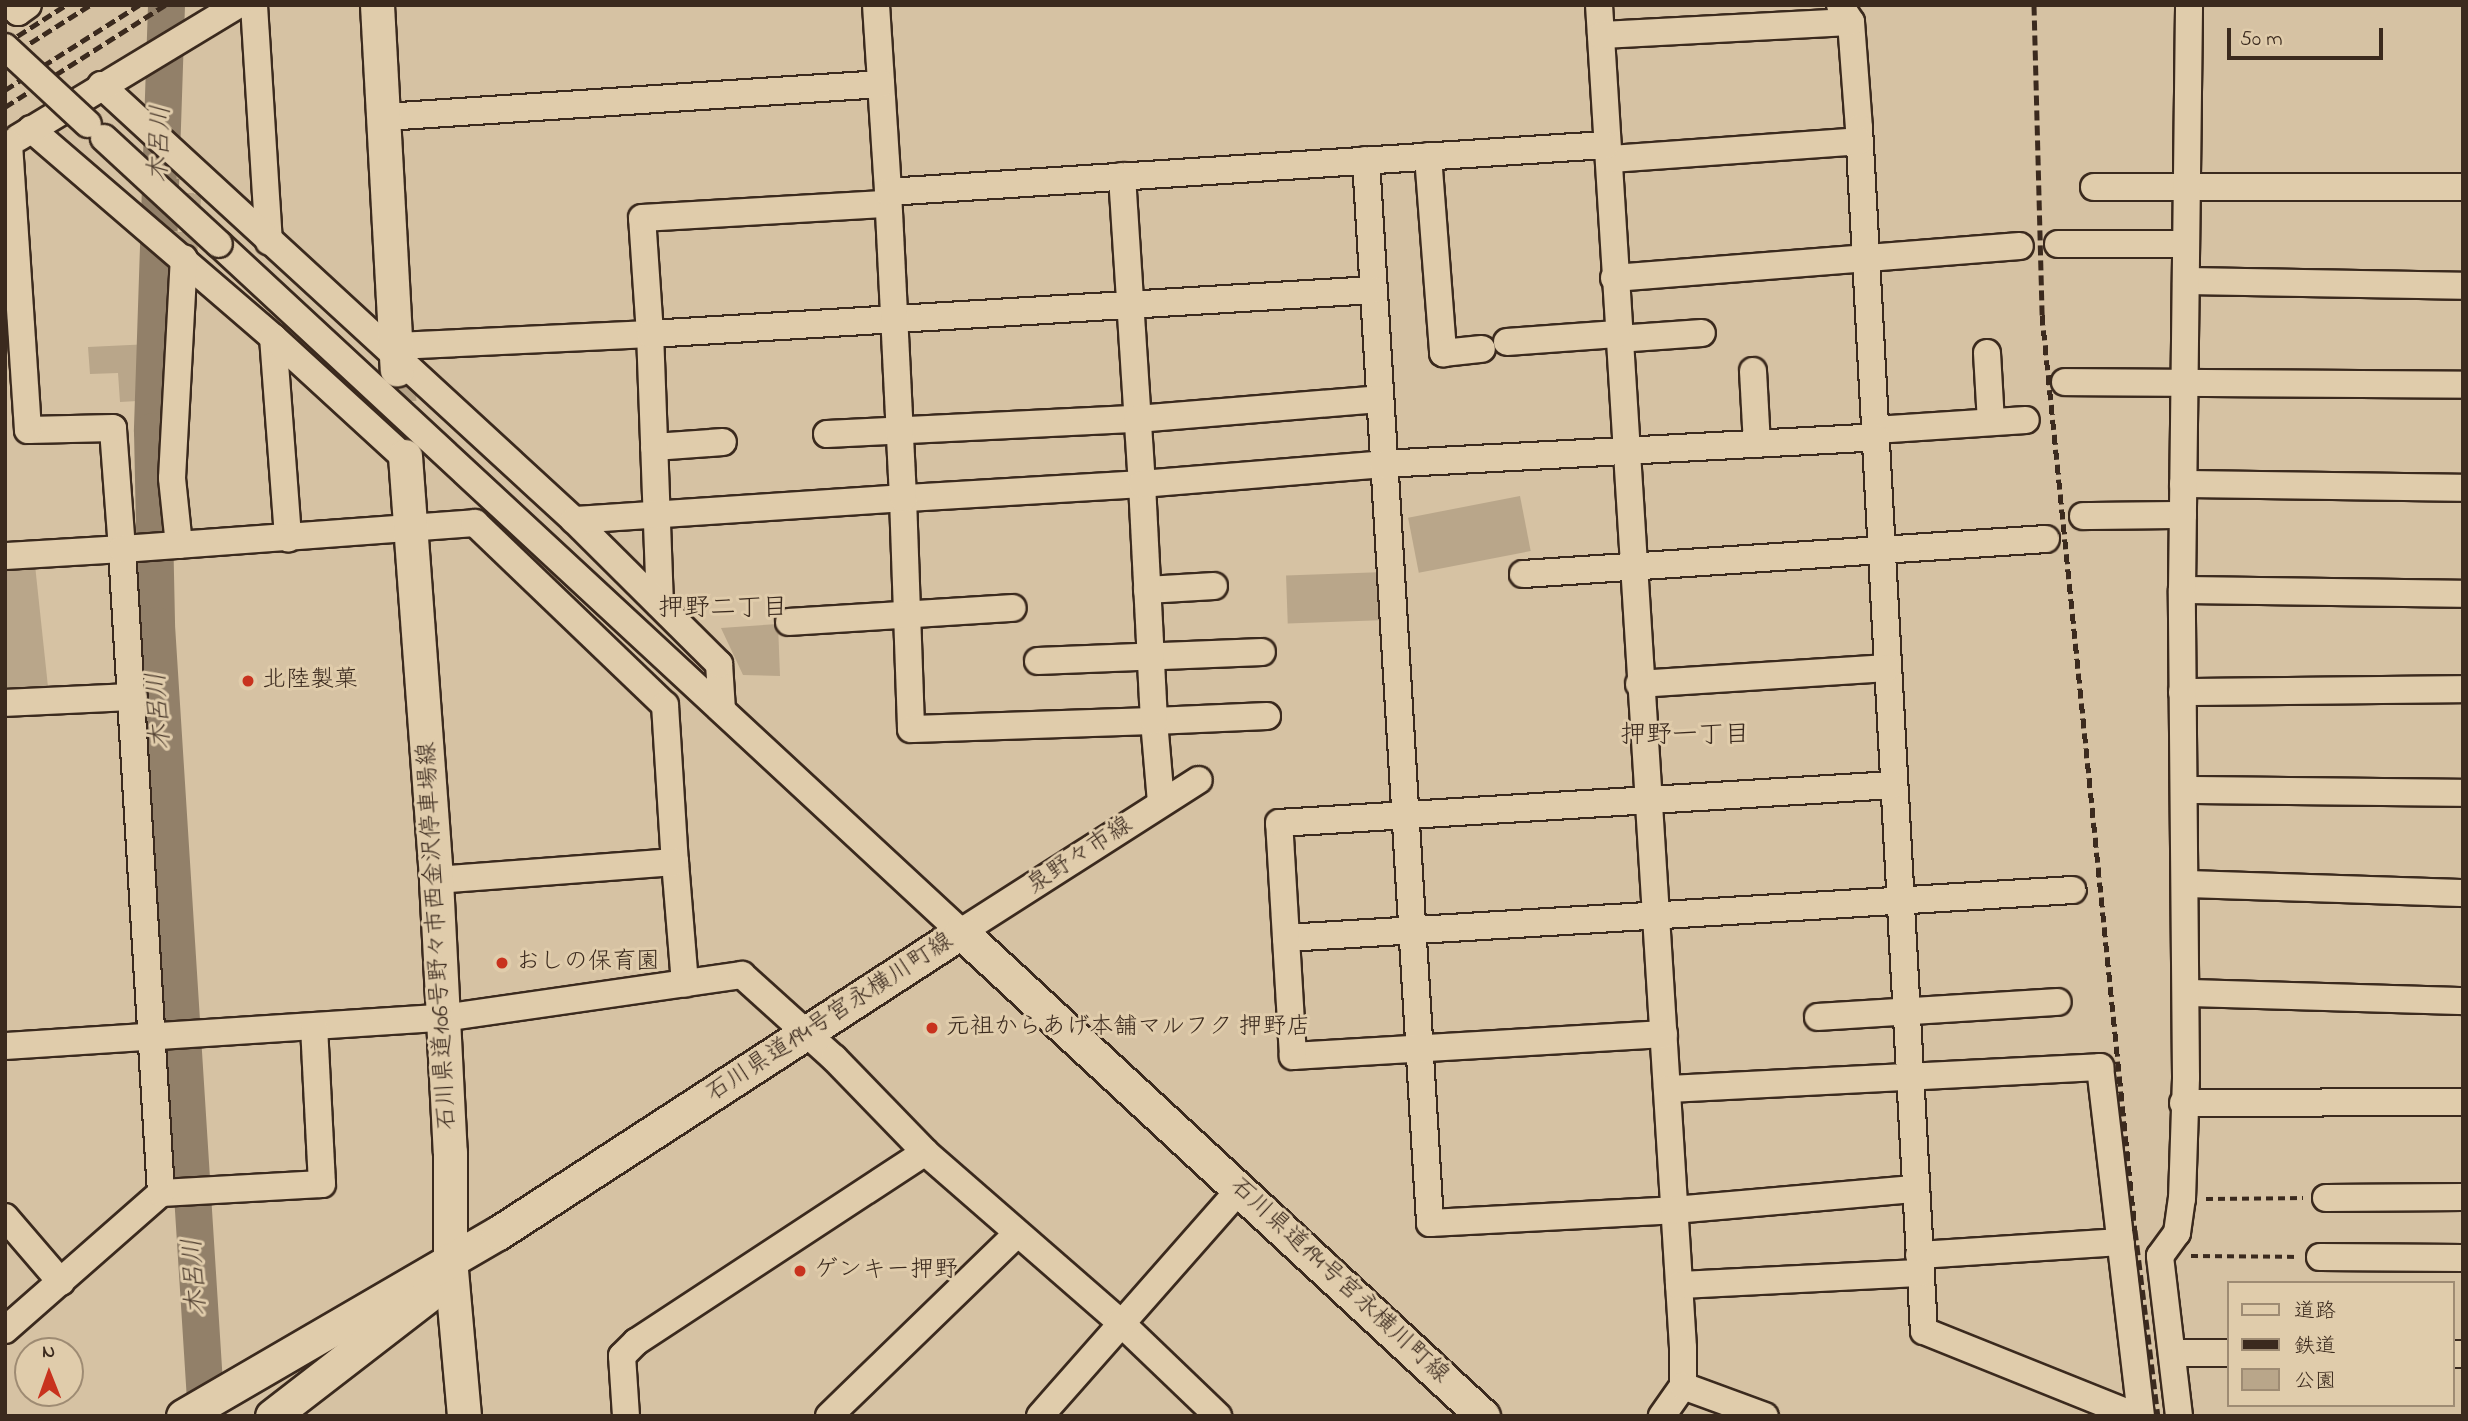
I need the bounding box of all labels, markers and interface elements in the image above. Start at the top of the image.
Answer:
scale bar [2230,14,2386,58]
text: 50 m [2240,25,2283,55]
water label: 木呂川 [145,104,179,184]
district label: 押野二丁目 [658,594,788,626]
place label: 北陸製菓 [262,667,358,695]
water label: 木呂川 [143,671,179,751]
marker: 北陸製菓 [240,673,256,689]
district label: 押野一丁目 [1620,721,1750,753]
street label: 石川県道106号野々市西金沢停車場線 [413,741,463,1131]
street label: 泉野々市線 [1022,811,1138,901]
street label: 石川県道194号宮永横川町線 [701,927,959,1109]
place label: おしの保育園 [516,949,660,977]
marker: おしの保育園 [494,955,510,971]
place label: 元祖からあげ本舗マルフク 押野店 [946,1014,1312,1042]
marker: 元祖からあげ本舗マルフク 押野店 [924,1020,940,1036]
street label: 石川県道194号宮永横川町線 [1224,1172,1454,1390]
water label: 木呂川 [179,1237,215,1317]
place label: ゲンキー押野 [814,1257,958,1285]
marker: ゲンキー押野 [792,1263,808,1279]
legend [2226,1281,2454,1407]
text: 道路 [2294,1297,2336,1327]
text: 鉄道 [2294,1332,2336,1362]
north arrow [14,1337,84,1407]
text: N [42,1339,55,1366]
text: 公園 [2294,1367,2336,1397]

